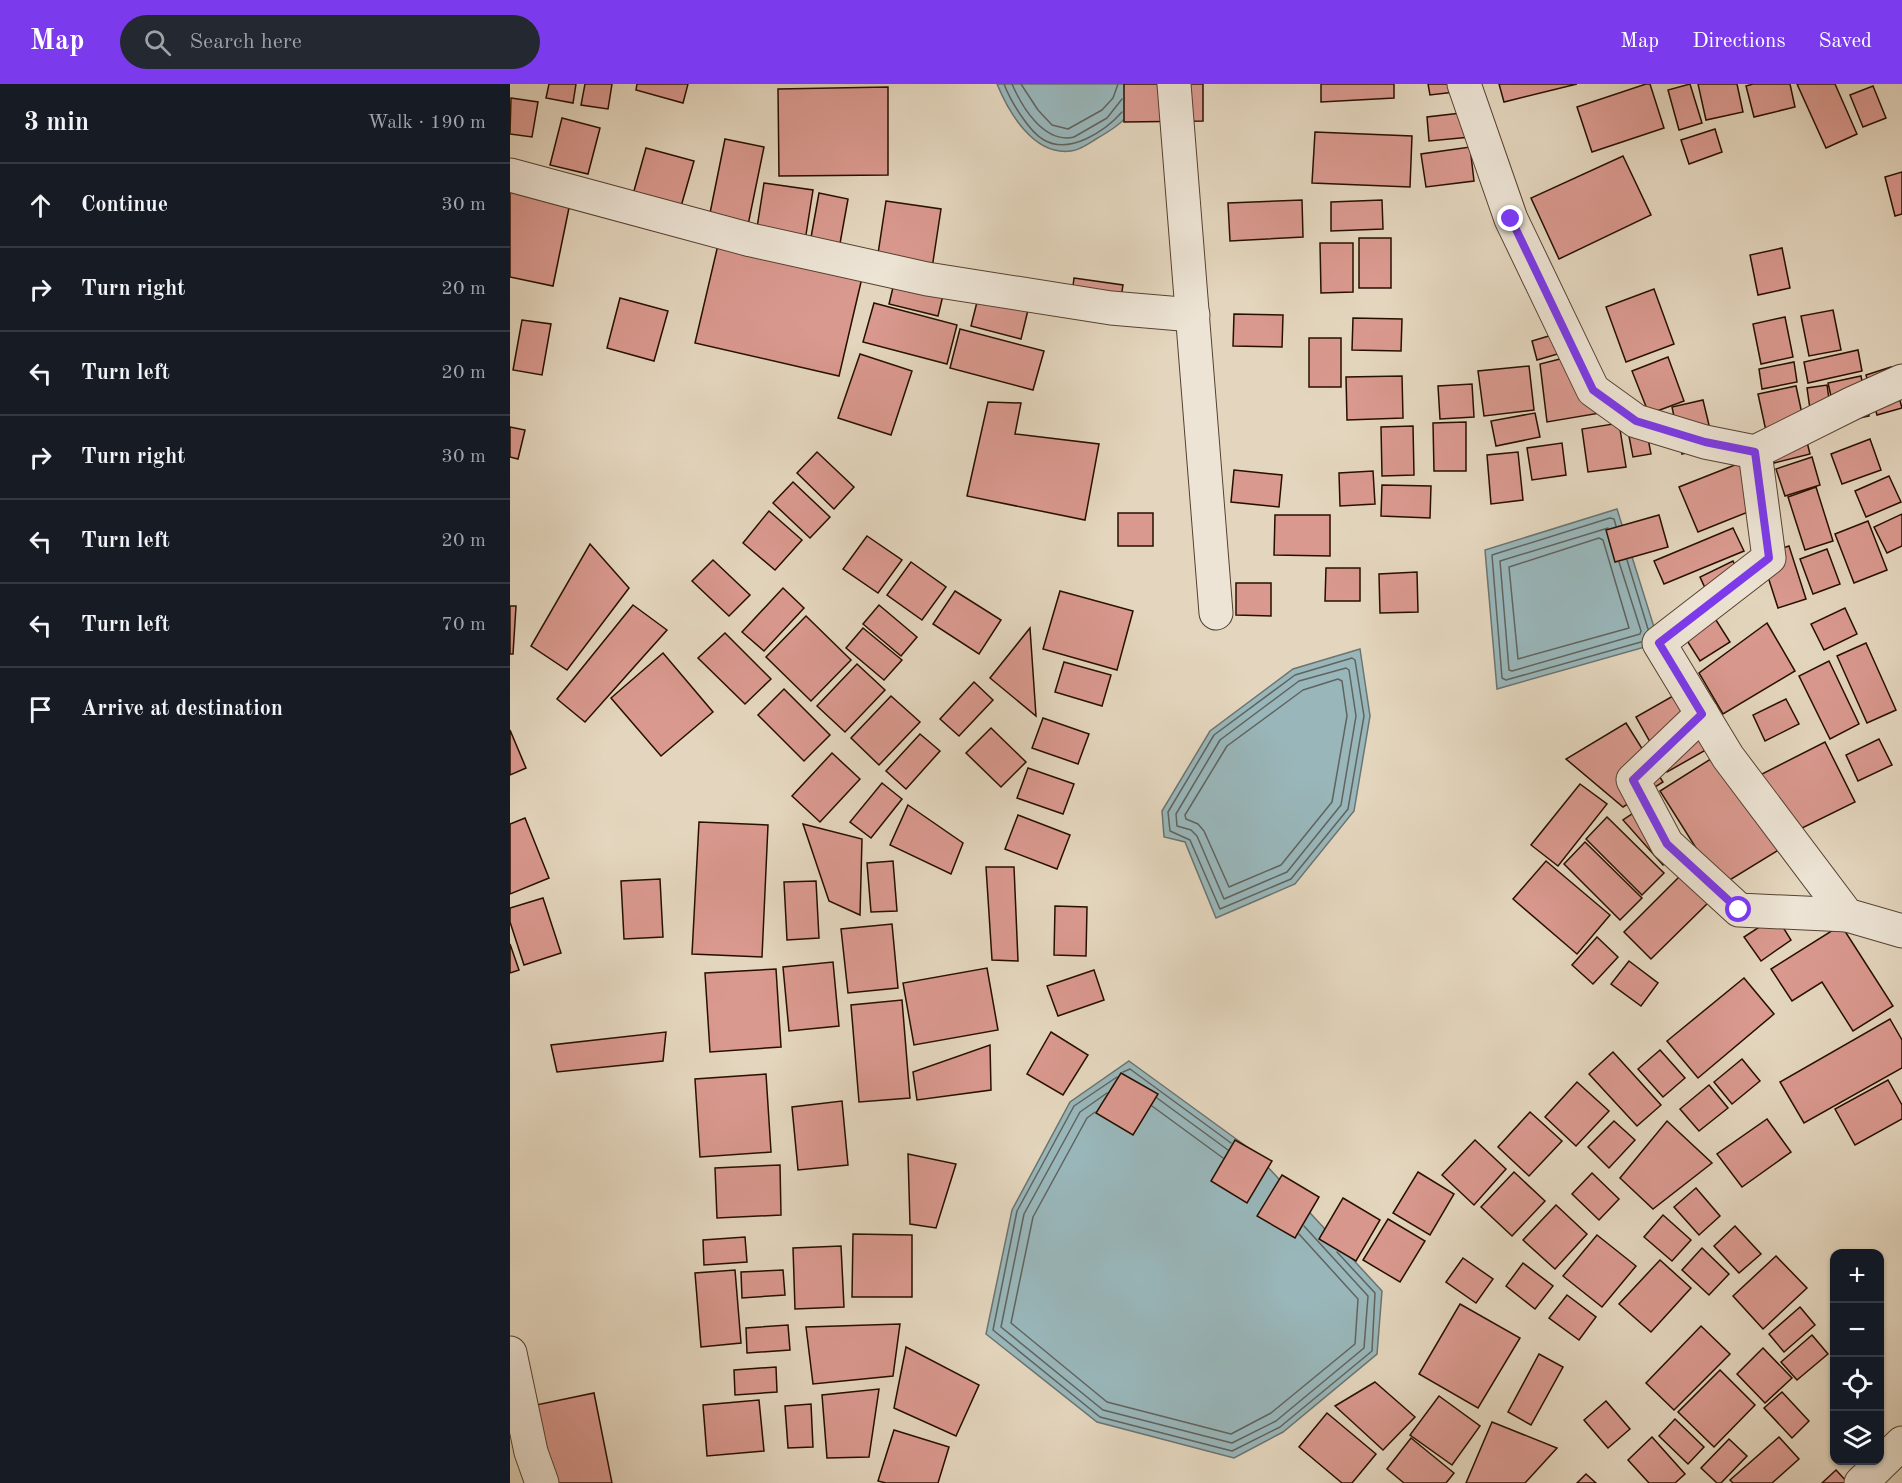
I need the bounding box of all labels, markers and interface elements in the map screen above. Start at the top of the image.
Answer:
search box [120,15,540,69]
icon: search [141,26,174,59]
text: Map [30,28,84,56]
text: Search here [189,31,302,53]
text: Map [1620,31,1659,52]
text: Directions [1692,31,1786,52]
text: Saved [1819,31,1872,52]
text: 3 min [24,110,89,136]
text: Walk · 190 m [367,113,486,133]
icon: ahead [24,189,57,222]
text: Continue [81,194,168,216]
text: 30 m [441,195,486,215]
route end [1497,205,1523,231]
icon: right [24,273,57,306]
text: Turn right [81,278,185,300]
text: 20 m [441,279,486,299]
icon: left [24,357,57,390]
text: Turn left [81,362,170,384]
text: 20 m [441,363,486,383]
icon: right [24,441,57,474]
text: Turn right [81,446,185,468]
text: 30 m [441,447,486,467]
icon: left [24,525,57,558]
text: Turn left [81,530,170,552]
text: 20 m [441,531,486,551]
icon: left [24,609,57,642]
text: Turn left [81,614,170,636]
text: 70 m [441,615,486,635]
icon: arrive [24,693,57,726]
text: Arrive at destination [81,698,283,720]
route start [1725,896,1751,922]
map controls [1830,1249,1884,1465]
button: + [1830,1249,1884,1303]
button: − [1830,1303,1884,1357]
button: locate [1830,1357,1884,1411]
button: layers [1830,1411,1884,1465]

